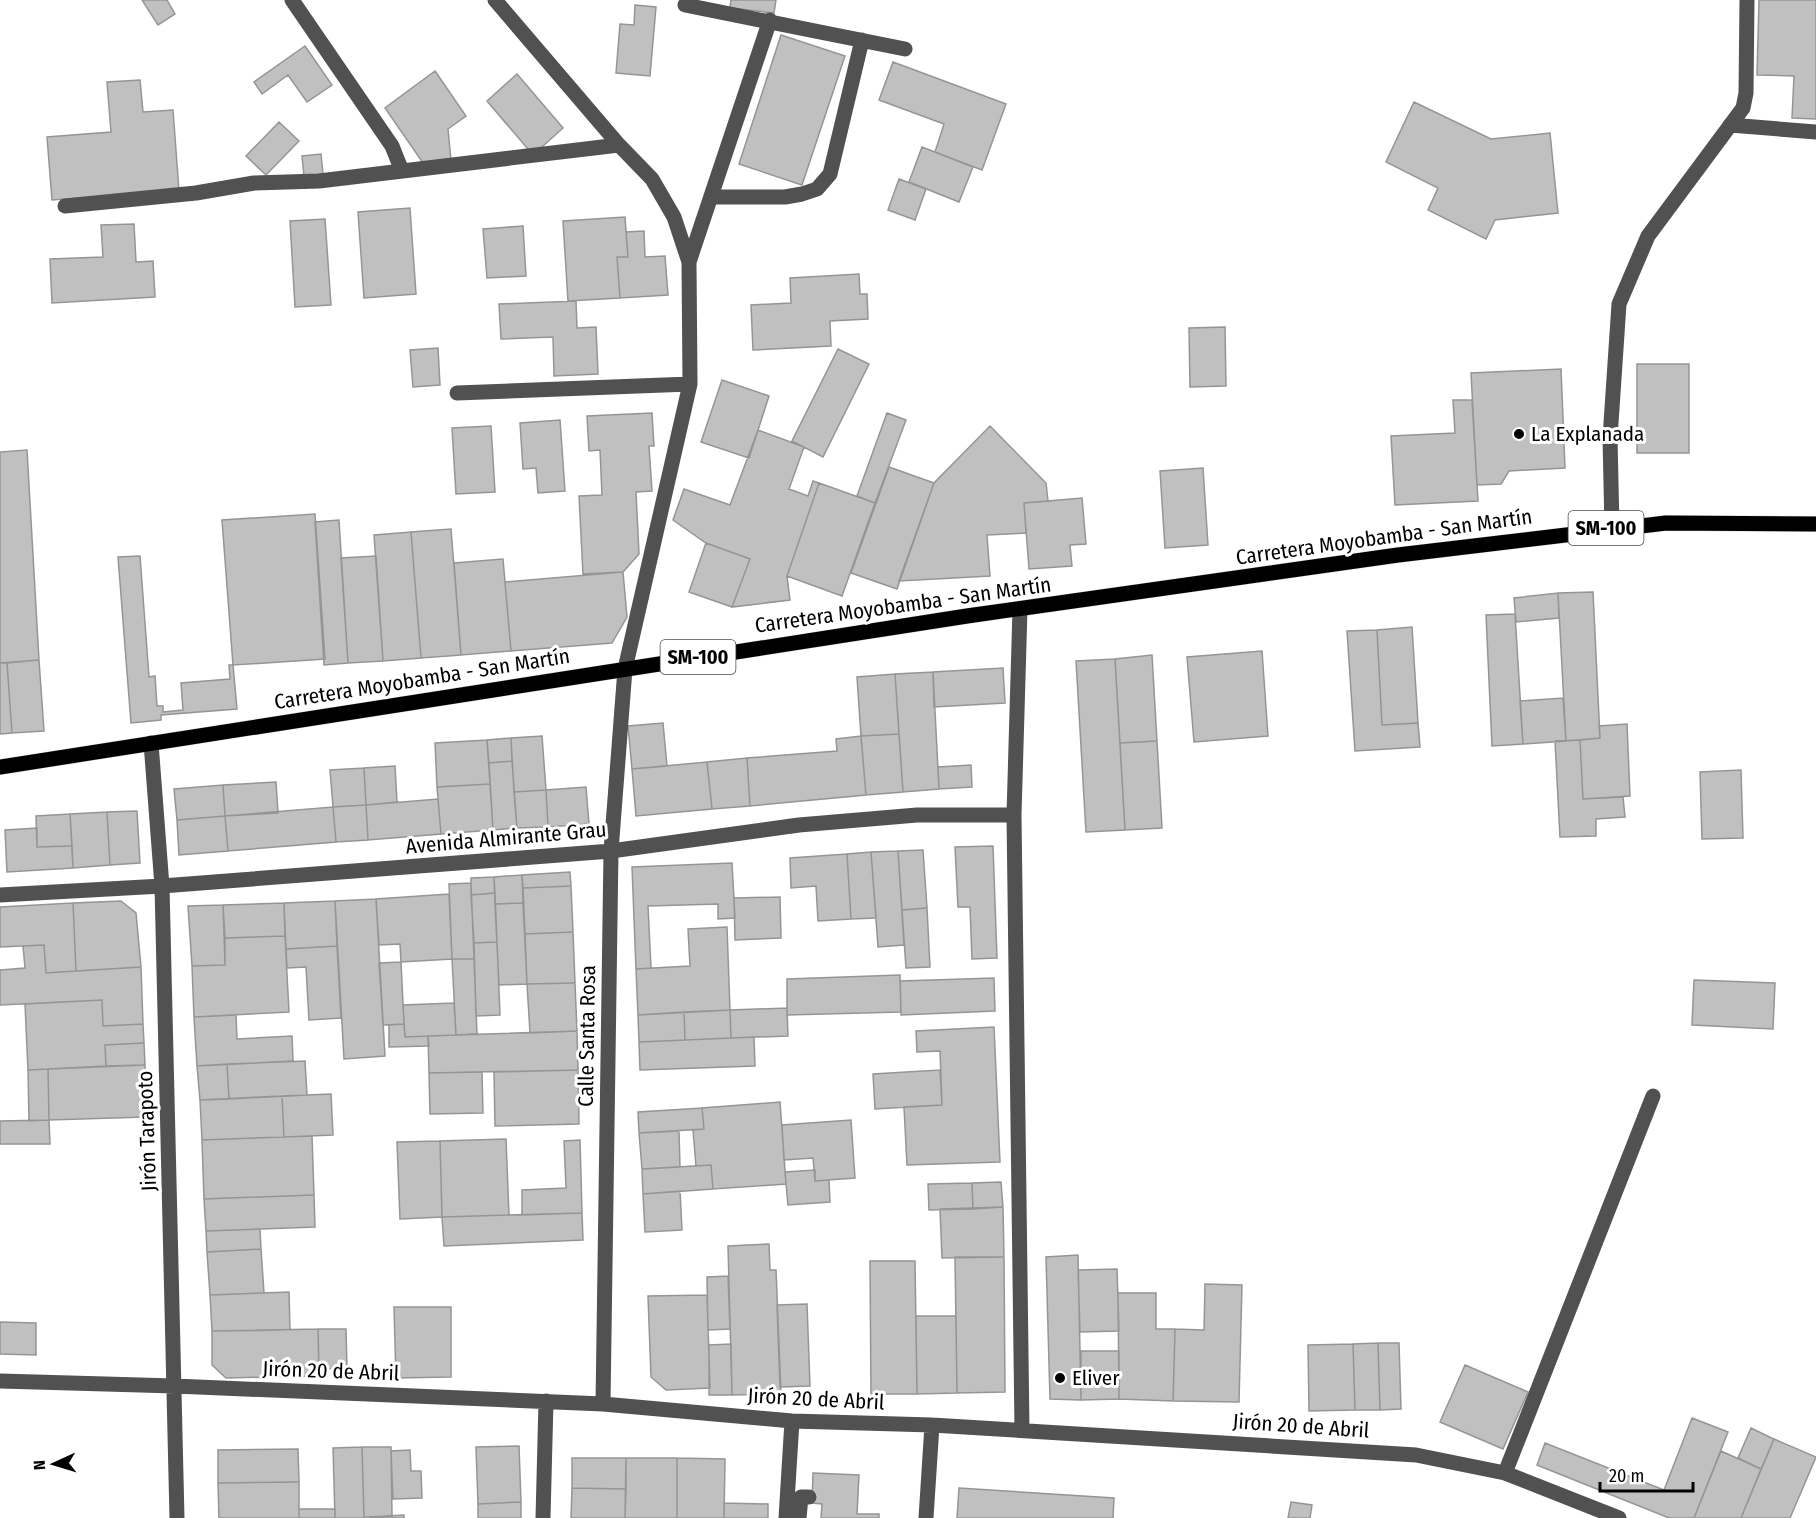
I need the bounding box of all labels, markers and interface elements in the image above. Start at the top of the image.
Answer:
place label: La Explanada [1531,421,1644,447]
marker: La Explanada [1512,427,1526,441]
street label: Carretera Moyobamba - San Martín [1234,503,1534,571]
road number: SM-100 [1568,511,1644,545]
street label: Carretera Moyobamba - San Martín [753,571,1053,639]
road number: SM-100 [660,640,736,674]
street label: Carretera Moyobamba - San Martín [272,643,572,715]
street label: Avenida Almirante Grau [405,816,607,860]
street label: Calle Santa Rosa [573,965,601,1107]
street label: Jirón Tarapoto [132,1070,162,1192]
street label: Jirón 20 de Abril [262,1356,400,1386]
place label: Eliver [1072,1365,1120,1391]
marker: Eliver [1053,1371,1067,1385]
street label: Jirón 20 de Abril [747,1382,885,1416]
street label: Jirón 20 de Abril [1232,1408,1371,1444]
north arrow [24,1434,84,1494]
scale bar [1600,1455,1693,1493]
text: N [30,1460,49,1470]
text: 20 m [1609,1465,1644,1487]

